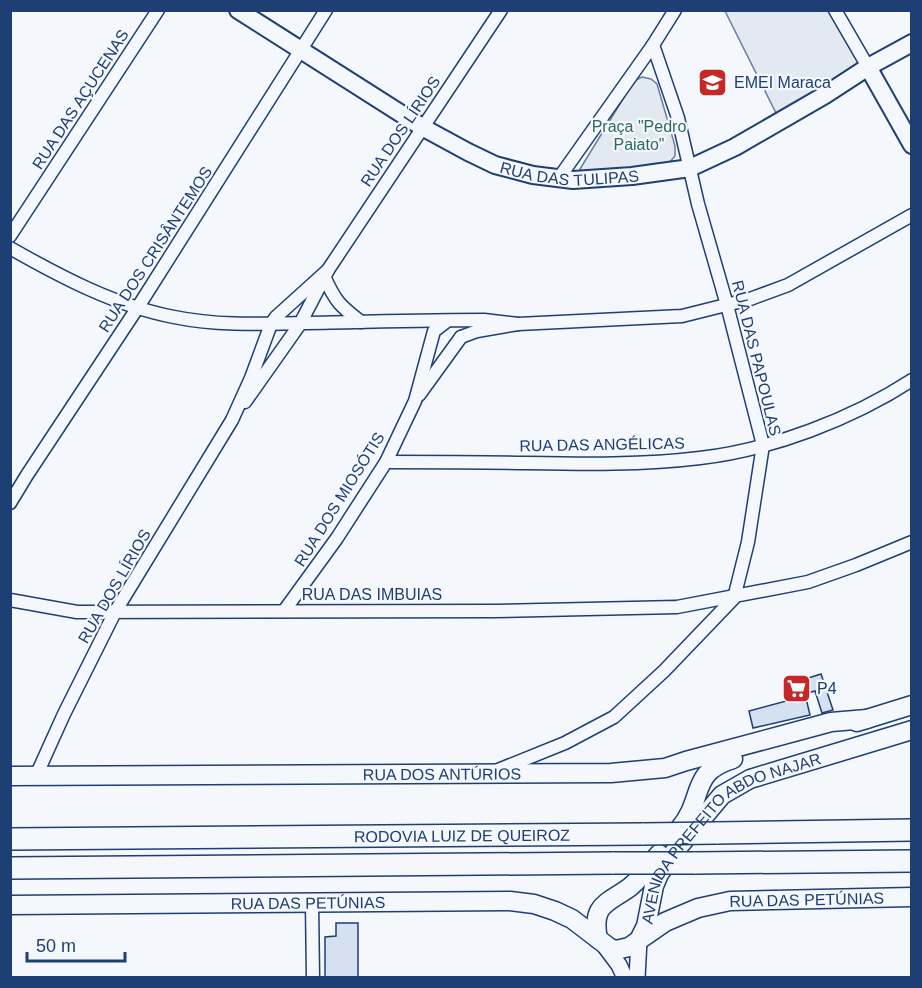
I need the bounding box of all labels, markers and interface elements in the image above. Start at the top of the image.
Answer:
street label: RUA DAS AÇUCENAS [29,26,132,172]
school or university icon: EMEI Maraca [697,66,729,98]
street label: RUA DOS LÍRIOS [356,73,444,189]
place label: EMEI Maraca [734,74,831,91]
park label: Praça "Pedro Paiato" [592,118,686,153]
street label: RUA DAS TULIPAS [498,159,640,189]
street label: RUA DOS CRISÂNTEMOS [95,163,215,335]
street label: RUA DAS PAPOULAS [729,279,784,438]
street label: RUA DOS MIOSÓTIS [290,429,388,569]
street label: RUA DAS ANGÉLICAS [519,434,685,454]
street label: RUA DOS LÍRIOS [74,526,154,646]
street label: RUA DAS IMBUIAS [302,586,442,603]
supermarket icon: P4 [780,672,812,704]
place label: P4 [817,680,837,697]
street label: AVENIDA PREFEITO ABDO NAJAR [639,750,823,925]
street label: RUA DOS ANTÚRIOS [363,765,521,783]
street label: RODOVIA LUIZ DE QUEIROZ [354,827,570,845]
street label: RUA DAS PETÚNIAS [729,889,884,910]
street label: RUA DAS PETÚNIAS [231,893,385,912]
scale bar [27,925,124,963]
text: 50 m [36,936,76,956]

